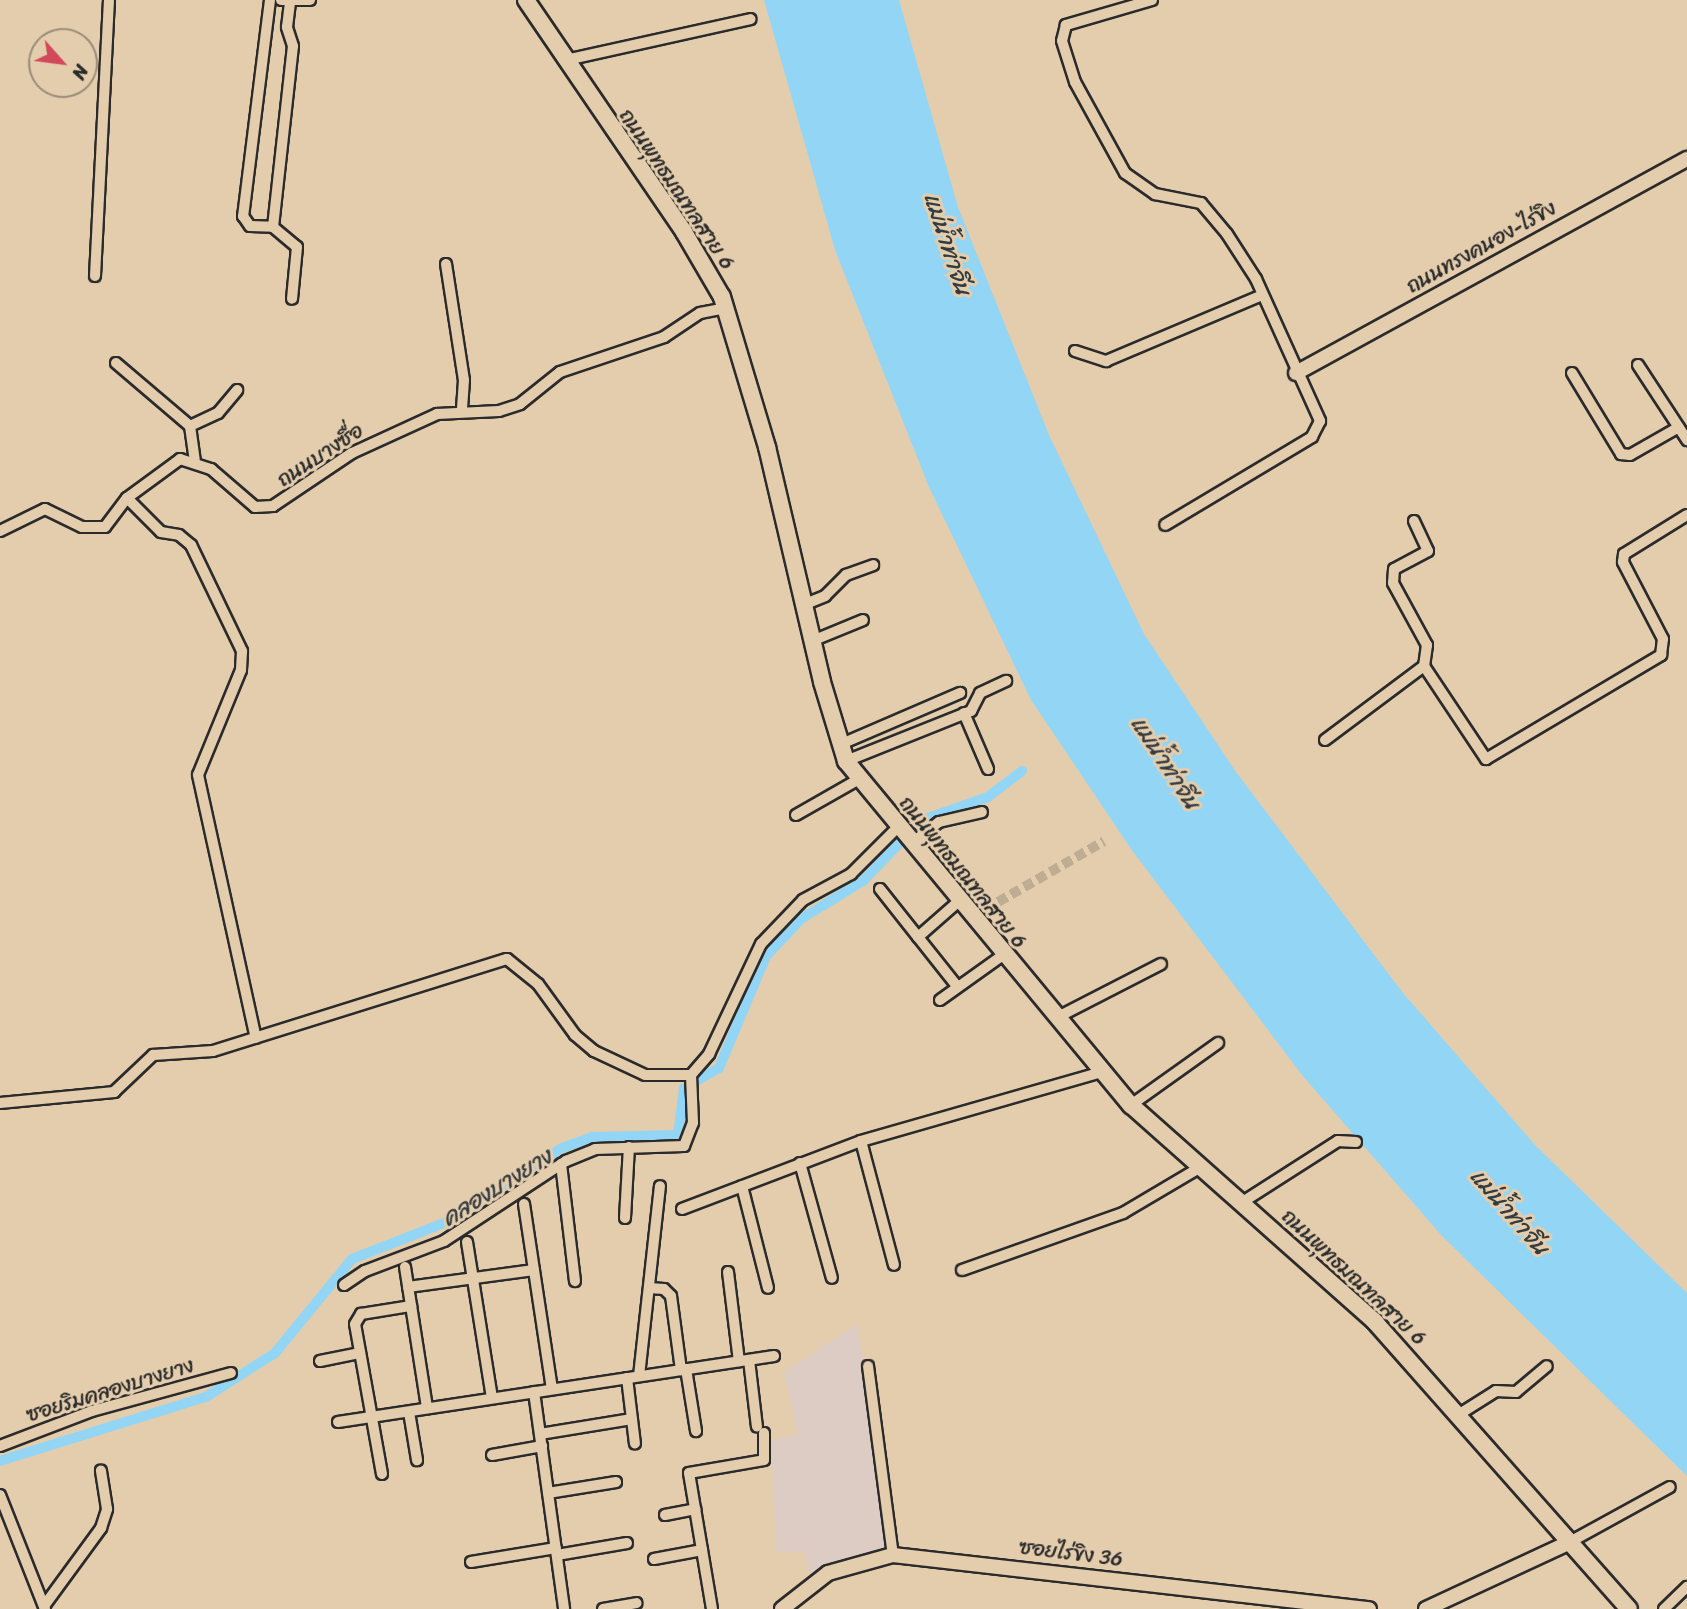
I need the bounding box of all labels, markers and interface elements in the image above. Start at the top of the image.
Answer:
north arrow [28,28,98,98]
text: N [63,59,98,86]
street label: ถนนพุทธมณฑลสาย 6 [614,104,740,274]
water label: แม่น้ำท่าจีน [918,189,976,299]
street label: ถนนทรงคนอง-ไร่ขิง [1402,195,1560,299]
street label: ถนนบางซื่อ [272,418,368,492]
water label: แม่น้ำท่าจีน [1125,711,1205,815]
street label: ถนนพุทธมณฑลสาย 6 [894,791,1032,953]
water label: คลองบางยาง [437,1143,557,1233]
water label: แม่น้ำท่าจีน [1464,1163,1554,1261]
street label: ถนนพุทธมณฑลสาย 6 [1276,1203,1432,1351]
street label: ซอยริมคลองบางยาง [23,1353,197,1427]
street label: ซอยไร่ขิง 36 [1018,1534,1124,1572]

